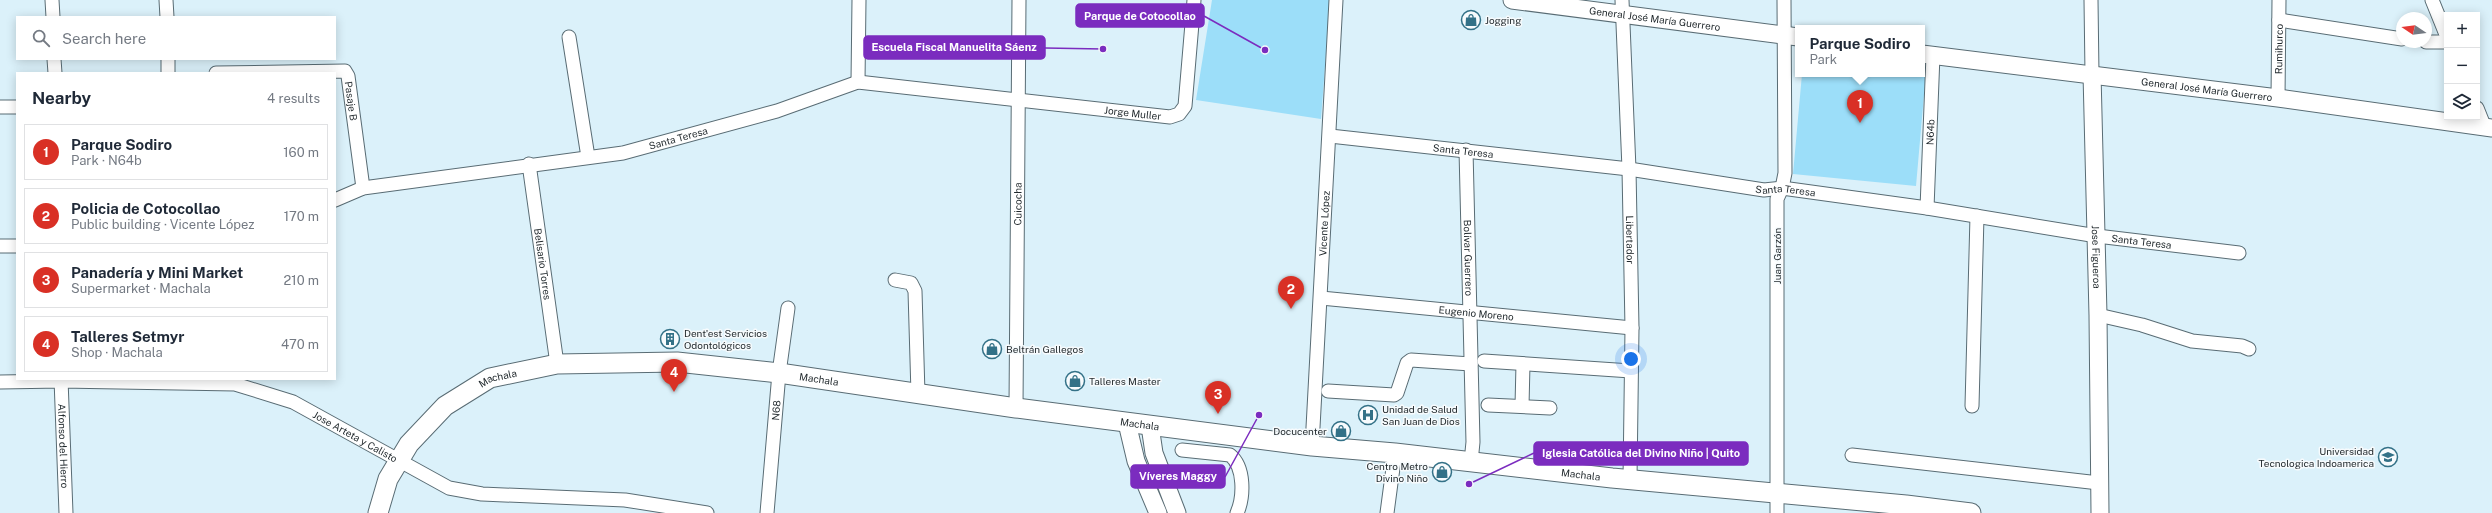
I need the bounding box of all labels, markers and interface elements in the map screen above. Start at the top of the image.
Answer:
callout: Parque de Cotocollao [1076,4,1204,27]
street label: General José María Guerrero [1588,4,1722,33]
shop icon: Jogging [1460,9,1482,31]
text: Parque de Cotocollao [1084,10,1196,22]
north arrow [2396,12,2432,48]
map controls [2444,12,2480,120]
button: + [2444,12,2480,48]
place label: Jogging [1485,14,1521,26]
search box [16,16,336,60]
street label: Rumihurco [2272,23,2285,74]
popup [1795,25,1925,77]
icon: search [30,27,52,49]
text: Search here [62,30,146,47]
text: Parque Sodiro [1809,35,1911,52]
callout: Escuela Fiscal Manuelita Sáenz [864,36,1045,59]
text: Escuela Fiscal Manuelita Sáenz [871,41,1037,53]
button: − [2444,48,2480,84]
text: Park [1809,52,1837,67]
street label: General José María Guerrero [2140,75,2274,103]
street label: Pasaje B [343,80,360,122]
button: layers [2444,84,2480,120]
text: Nearby [32,88,91,108]
pin: 1 [1847,90,1873,123]
text: 4 results [267,91,320,106]
street label: Jorge Muller [1104,104,1162,122]
street label: N64b [1923,119,1936,145]
street label: Santa Teresa [647,124,709,152]
text: Parque Sodiro [71,136,172,153]
street label: Santa Teresa [1432,141,1494,160]
text: 1 [43,145,49,160]
text: 160 m [283,145,319,160]
text: Park · N64b [71,153,142,168]
street label: Cuicocha [1011,182,1024,226]
street label: Santa Teresa [1754,182,1816,199]
street label: Vicente López [1316,190,1332,256]
text: Policia de Cotocollao [71,200,220,217]
text: 2 [42,209,50,224]
text: 170 m [284,209,319,224]
street label: Libertador [1624,215,1637,264]
text: Public building · Vicente López [71,217,254,232]
street label: Bolívar Guerrero [1462,220,1476,297]
street label: Jose Figueroa [2090,225,2103,289]
street label: Belisario Torres [532,227,554,301]
street label: Juan Garzón [1771,228,1783,284]
street label: Santa Teresa [2111,232,2172,251]
text: Panadería y Mini Market [71,264,243,281]
text: 3 [42,273,50,288]
text: 210 m [284,273,319,288]
pin: 2 [1278,276,1304,309]
text: Supermarket · Machala [71,281,211,296]
street label: Eugenio Moreno [1438,303,1515,323]
place label: Dent'est Servicios Odontológicos [684,327,767,351]
text: Talleres Setmyr [71,328,184,345]
building icon: Dent'est Servicios Odontológicos [659,328,681,350]
text: 4 [42,337,50,352]
text: 470 m [281,337,319,352]
shop icon: Beltrán Gallegos [981,338,1003,360]
place label: Beltrán Gallegos [1006,343,1083,355]
text: Shop · Machala [71,345,163,360]
your location [1621,349,1641,369]
pin: 4 [661,359,687,392]
street label: Machala [476,367,518,390]
street label: Machala [798,370,839,388]
shop icon: Talleres Master [1064,370,1086,392]
place label: Talleres Master [1089,375,1161,387]
pin: 3 [1205,381,1231,414]
street label: N68 [769,400,783,421]
street label: Alfonso del Hierro [56,403,71,489]
place label: Unidad de Salud San Juan de Dios [1382,403,1460,427]
hospital icon: Unidad de Salud San Juan de Dios [1357,404,1379,426]
street label: Jose Arteta y Calisto [311,408,400,465]
street label: Machala [1119,415,1160,432]
shop icon: Docucenter [1330,420,1352,442]
place label: Docucenter [1273,425,1327,437]
callout: Iglesia Católica del Divino Niño | Quito [1534,442,1748,465]
place label: Universidad Tecnologica Indoamerica [2259,445,2374,469]
school or university icon: Universidad Tecnologica Indoamerica [2377,446,2399,468]
text: Iglesia Católica del Divino Niño | Quito [1542,447,1740,459]
place label: Centro Metro Divino Niño [1367,460,1428,484]
shop icon: Centro Metro Divino Niño [1431,461,1453,483]
callout: Víveres Maggy [1131,465,1225,488]
street label: Machala [1560,466,1601,483]
text: Víveres Maggy [1139,470,1218,482]

